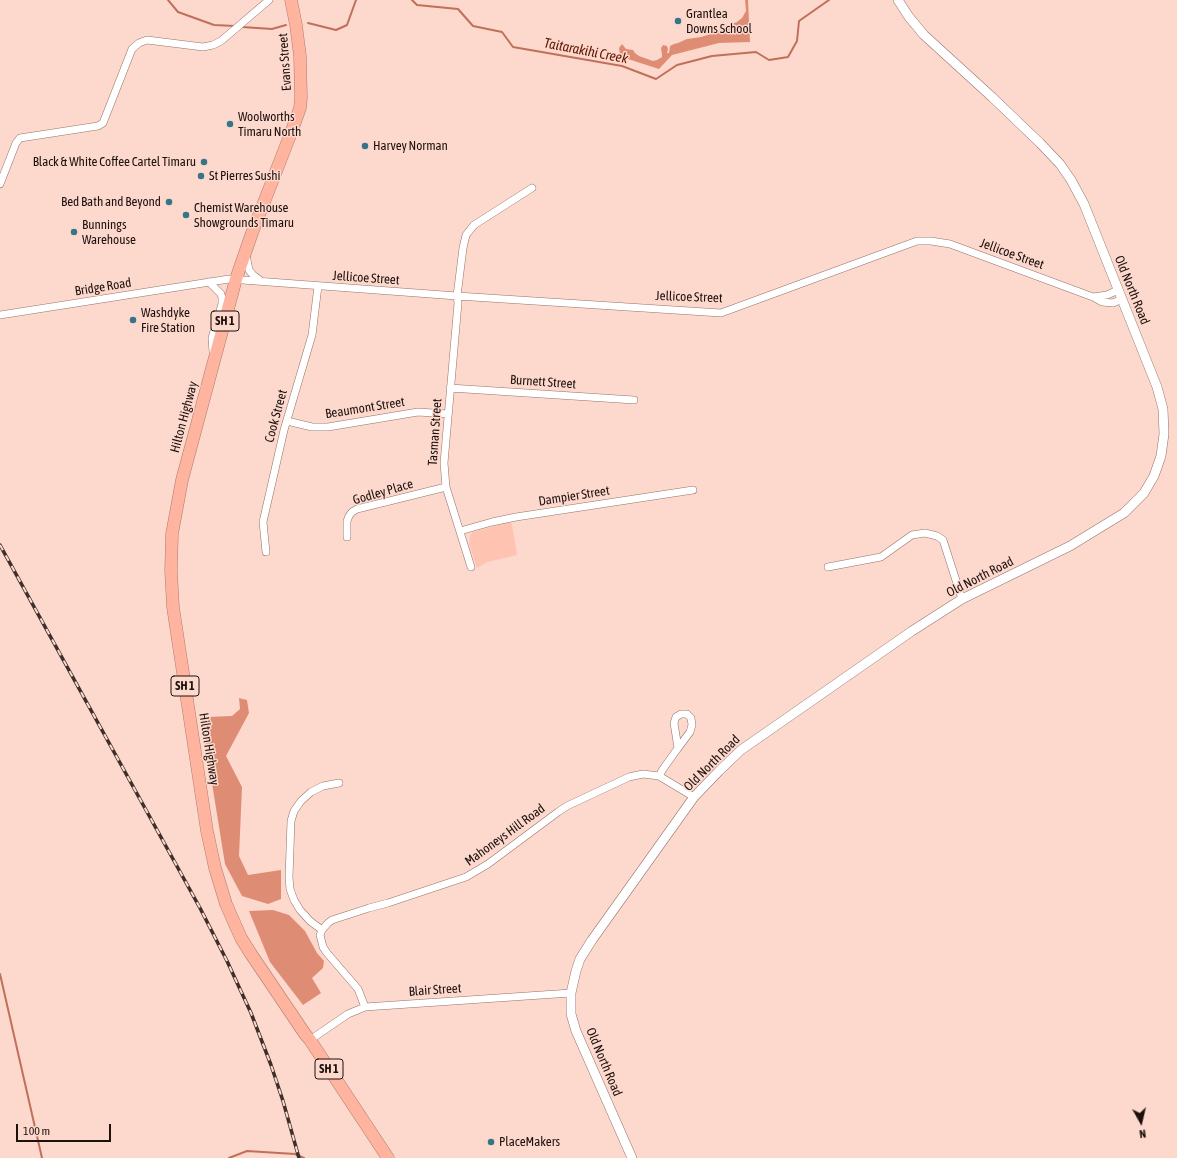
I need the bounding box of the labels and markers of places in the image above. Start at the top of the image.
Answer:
place label: Grantlea Downs School [686,6,752,37]
marker: Grantlea Downs School [673,16,683,26]
place label: Woolworths Timaru North [238,109,301,140]
marker: Woolworths Timaru North [225,119,235,129]
place label: Harvey Norman [373,138,448,154]
marker: Harvey Norman [360,141,370,151]
place label: Black & White Coffee Cartel Timaru [33,154,196,170]
marker: Black & White Coffee Cartel Timaru [199,157,209,167]
place label: St Pierres Sushi [209,168,281,184]
marker: St Pierres Sushi [196,171,206,181]
place label: Bed Bath and Beyond [61,194,161,210]
marker: Bed Bath and Beyond [164,197,174,207]
place label: Chemist Warehouse Showgrounds Timaru [194,200,294,231]
marker: Chemist Warehouse Showgrounds Timaru [181,210,191,220]
place label: Bunnings Warehouse [82,217,136,248]
marker: Bunnings Warehouse [69,227,79,237]
place label: Washdyke Fire Station [141,305,195,336]
marker: Washdyke Fire Station [128,315,138,325]
place label: PlaceMakers [499,1134,560,1150]
marker: PlaceMakers [486,1137,496,1147]

